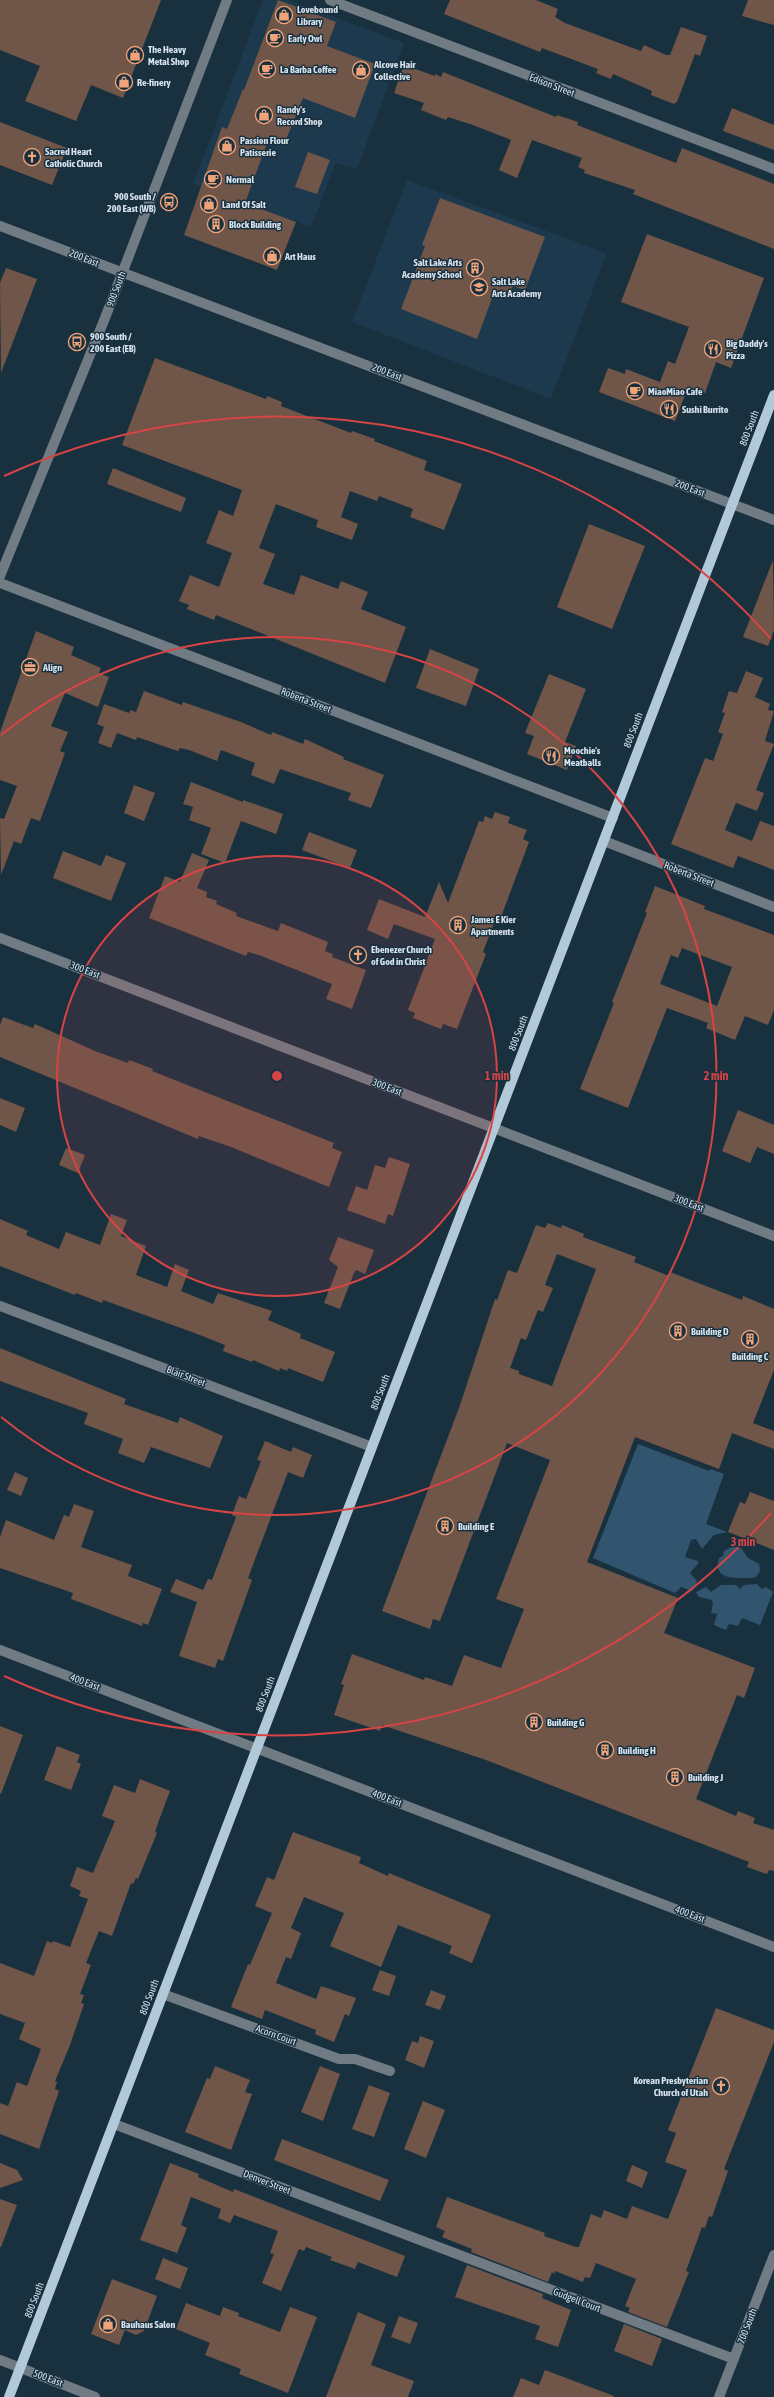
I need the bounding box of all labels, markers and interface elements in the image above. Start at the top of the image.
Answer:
place label: Lovebound Library [297,4,338,27]
shop icon: Lovebound Library [274,5,294,25]
cafe icon: Early Owl [265,28,285,48]
place label: Early Owl [288,33,323,44]
place label: The Heavy Metal Shop [148,44,190,67]
shop icon: The Heavy Metal Shop [125,45,145,65]
cafe icon: La Barba Coffee [257,59,277,79]
place label: Alcove Hair Collective [373,59,416,82]
shop icon: Alcove Hair Collective [351,60,371,80]
place label: La Barba Coffee [280,64,337,75]
street label: Edison Street [528,71,576,99]
shop icon: Re-finery [114,72,134,92]
place label: Re-finery [137,77,171,88]
place label: Randy's Record Shop [277,104,323,127]
shop icon: Randy's Record Shop [254,105,274,125]
place label: Passion Flour Patisserie [240,135,290,158]
shop icon: Passion Flour Patisserie [217,136,237,156]
place label: Sacred Heart Catholic Church [45,146,102,169]
church icon: Sacred Heart Catholic Church [22,147,42,167]
cafe icon: Normal [203,169,223,189]
place label: Normal [226,174,254,185]
place label: 900 South / 200 East (WB) [107,191,157,214]
bus stop icon: 900 South / 200 East (WB) [159,192,179,212]
shop icon: Land Of Salt [199,194,219,214]
place label: Land Of Salt [222,199,266,210]
building icon: Block Building [206,214,226,234]
place label: Block Building [229,219,282,230]
shop icon: Art Haus [262,246,282,266]
street label: 200 East [68,247,100,269]
place label: Art Haus [284,251,316,262]
place label: Salt Lake Arts Academy School [401,257,462,280]
building icon: Salt Lake Arts Academy School [465,258,485,278]
street label: 900 South [104,270,128,308]
place label: Salt Lake Arts Academy [491,276,542,299]
school or university icon: Salt Lake Arts Academy [469,277,489,297]
place label: 900 South / 200 East (EB) [90,331,136,354]
bus stop icon: 900 South / 200 East (EB) [67,332,87,352]
place label: Big Daddy's Pizza [726,338,768,361]
restaurant icon: Big Daddy's Pizza [703,339,723,359]
street label: 200 East [371,361,403,383]
cafe icon: MiaoMiao Cafe [625,381,645,401]
place label: MiaoMiao Cafe [648,386,703,397]
restaurant icon: Sushi Burrito [659,399,679,419]
place label: Sushi Burrito [682,404,729,415]
street label: 800 South [737,409,761,447]
street label: 200 East [674,477,706,499]
office icon: Align [20,657,40,677]
place label: Align [42,662,62,673]
street label: Roberta Street [279,685,333,715]
street label: 800 South [621,711,645,749]
place label: Moochie's Meatballs [564,745,601,768]
restaurant icon: Moochie's Meatballs [541,746,561,766]
street label: Roberta Street [662,859,716,889]
place label: James E Kier Apartments [470,914,517,937]
building icon: James E Kier Apartments [448,915,468,935]
place label: Ebenezer Church of God in Christ [371,944,432,967]
church icon: Ebenezer Church of God in Christ [348,945,368,965]
street label: 300 East [69,959,101,981]
street label: 800 South [506,1014,530,1052]
centre of rings [270,1069,284,1083]
text: 1 min [485,1069,509,1083]
text: 2 min [704,1069,728,1083]
street label: 300 East [371,1076,403,1098]
street label: 300 East [673,1192,705,1214]
building icon: Building D [668,1321,688,1341]
place label: Building D [691,1326,729,1337]
building icon: Building C [740,1329,760,1349]
place label: Building C [732,1351,769,1362]
street label: Blair Street [165,1364,207,1388]
street label: 800 South [368,1373,392,1411]
building icon: Building E [435,1516,455,1536]
place label: Building E [458,1521,495,1532]
text: 3 min [731,1535,755,1549]
street label: 400 East [69,1671,101,1693]
street label: 800 South [253,1675,277,1713]
building icon: Building G [524,1712,544,1732]
place label: Building G [547,1717,585,1728]
building icon: Building H [595,1740,615,1760]
place label: Building H [618,1745,656,1756]
building icon: Building J [665,1767,685,1787]
place label: Building J [688,1772,723,1783]
street label: 400 East [371,1787,403,1809]
street label: 400 East [674,1903,706,1925]
street label: 800 South [137,1978,161,2016]
street label: Acorn Court [254,2023,298,2047]
place label: Korean Presbyterian Church of Utah [633,2075,708,2098]
church icon: Korean Presbyterian Church of Utah [711,2076,731,2096]
street label: Denver Street [242,2168,292,2196]
street label: 800 South [22,2281,46,2319]
street label: Gudgell Court [552,2286,602,2314]
street label: 700 South [735,2307,759,2345]
shop icon: Bauhaus Salon [98,2314,118,2334]
place label: Bauhaus Salon [121,2319,176,2330]
street label: 500 East [32,2367,64,2389]

